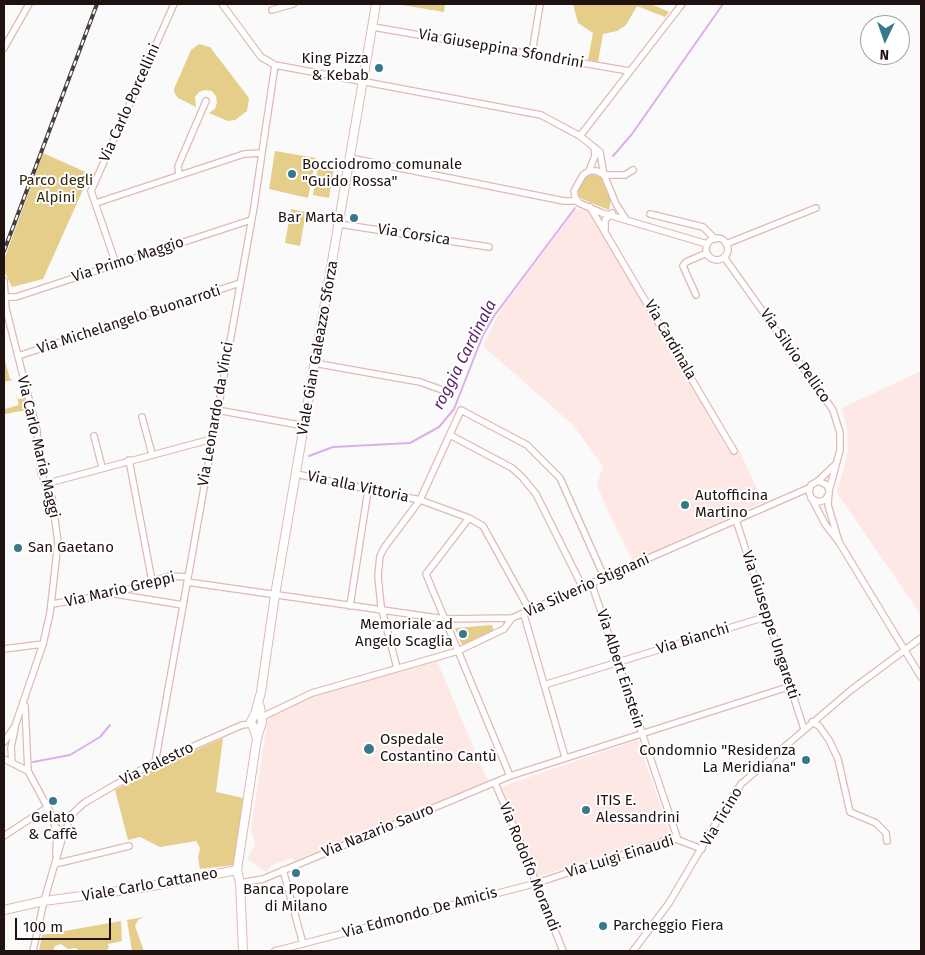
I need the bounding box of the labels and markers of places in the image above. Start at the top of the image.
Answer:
place label: King Pizza & Kebab [301,50,369,85]
marker: King Pizza & Kebab [373,62,385,74]
place label: Bocciodromo comunale "Guido Rossa" [302,156,462,191]
marker: Bocciodromo comunale "Guido Rossa" [286,168,298,180]
place label: Bar Marta [278,209,344,227]
marker: Bar Marta [348,212,360,224]
place label: Autofficina Martino [695,487,768,522]
marker: Autofficina Martino [679,499,691,511]
place label: San Gaetano [28,539,114,557]
marker: San Gaetano [12,542,24,554]
place label: Memoriale ad Angelo Scaglia [355,616,453,651]
marker: Memoriale ad Angelo Scaglia [457,628,469,640]
place label: Ospedale Costantino Cantù [380,731,497,766]
marker: Ospedale Costantino Cantù [362,742,376,756]
place label: Condomnio "Residenza La Meridiana" [639,742,796,777]
marker: Condomnio "Residenza La Meridiana" [800,754,812,766]
place label: ITIS E. Alessandrini [596,792,680,827]
marker: Gelato & Caffè [47,795,59,807]
marker: ITIS E. Alessandrini [580,804,592,816]
place label: Gelato & Caffè [28,809,78,844]
marker: Banca Popolare di Milano [290,867,302,879]
place label: Banca Popolare di Milano [243,881,349,916]
place label: Parcheggio Fiera [613,917,724,935]
marker: Parcheggio Fiera [597,920,609,932]

